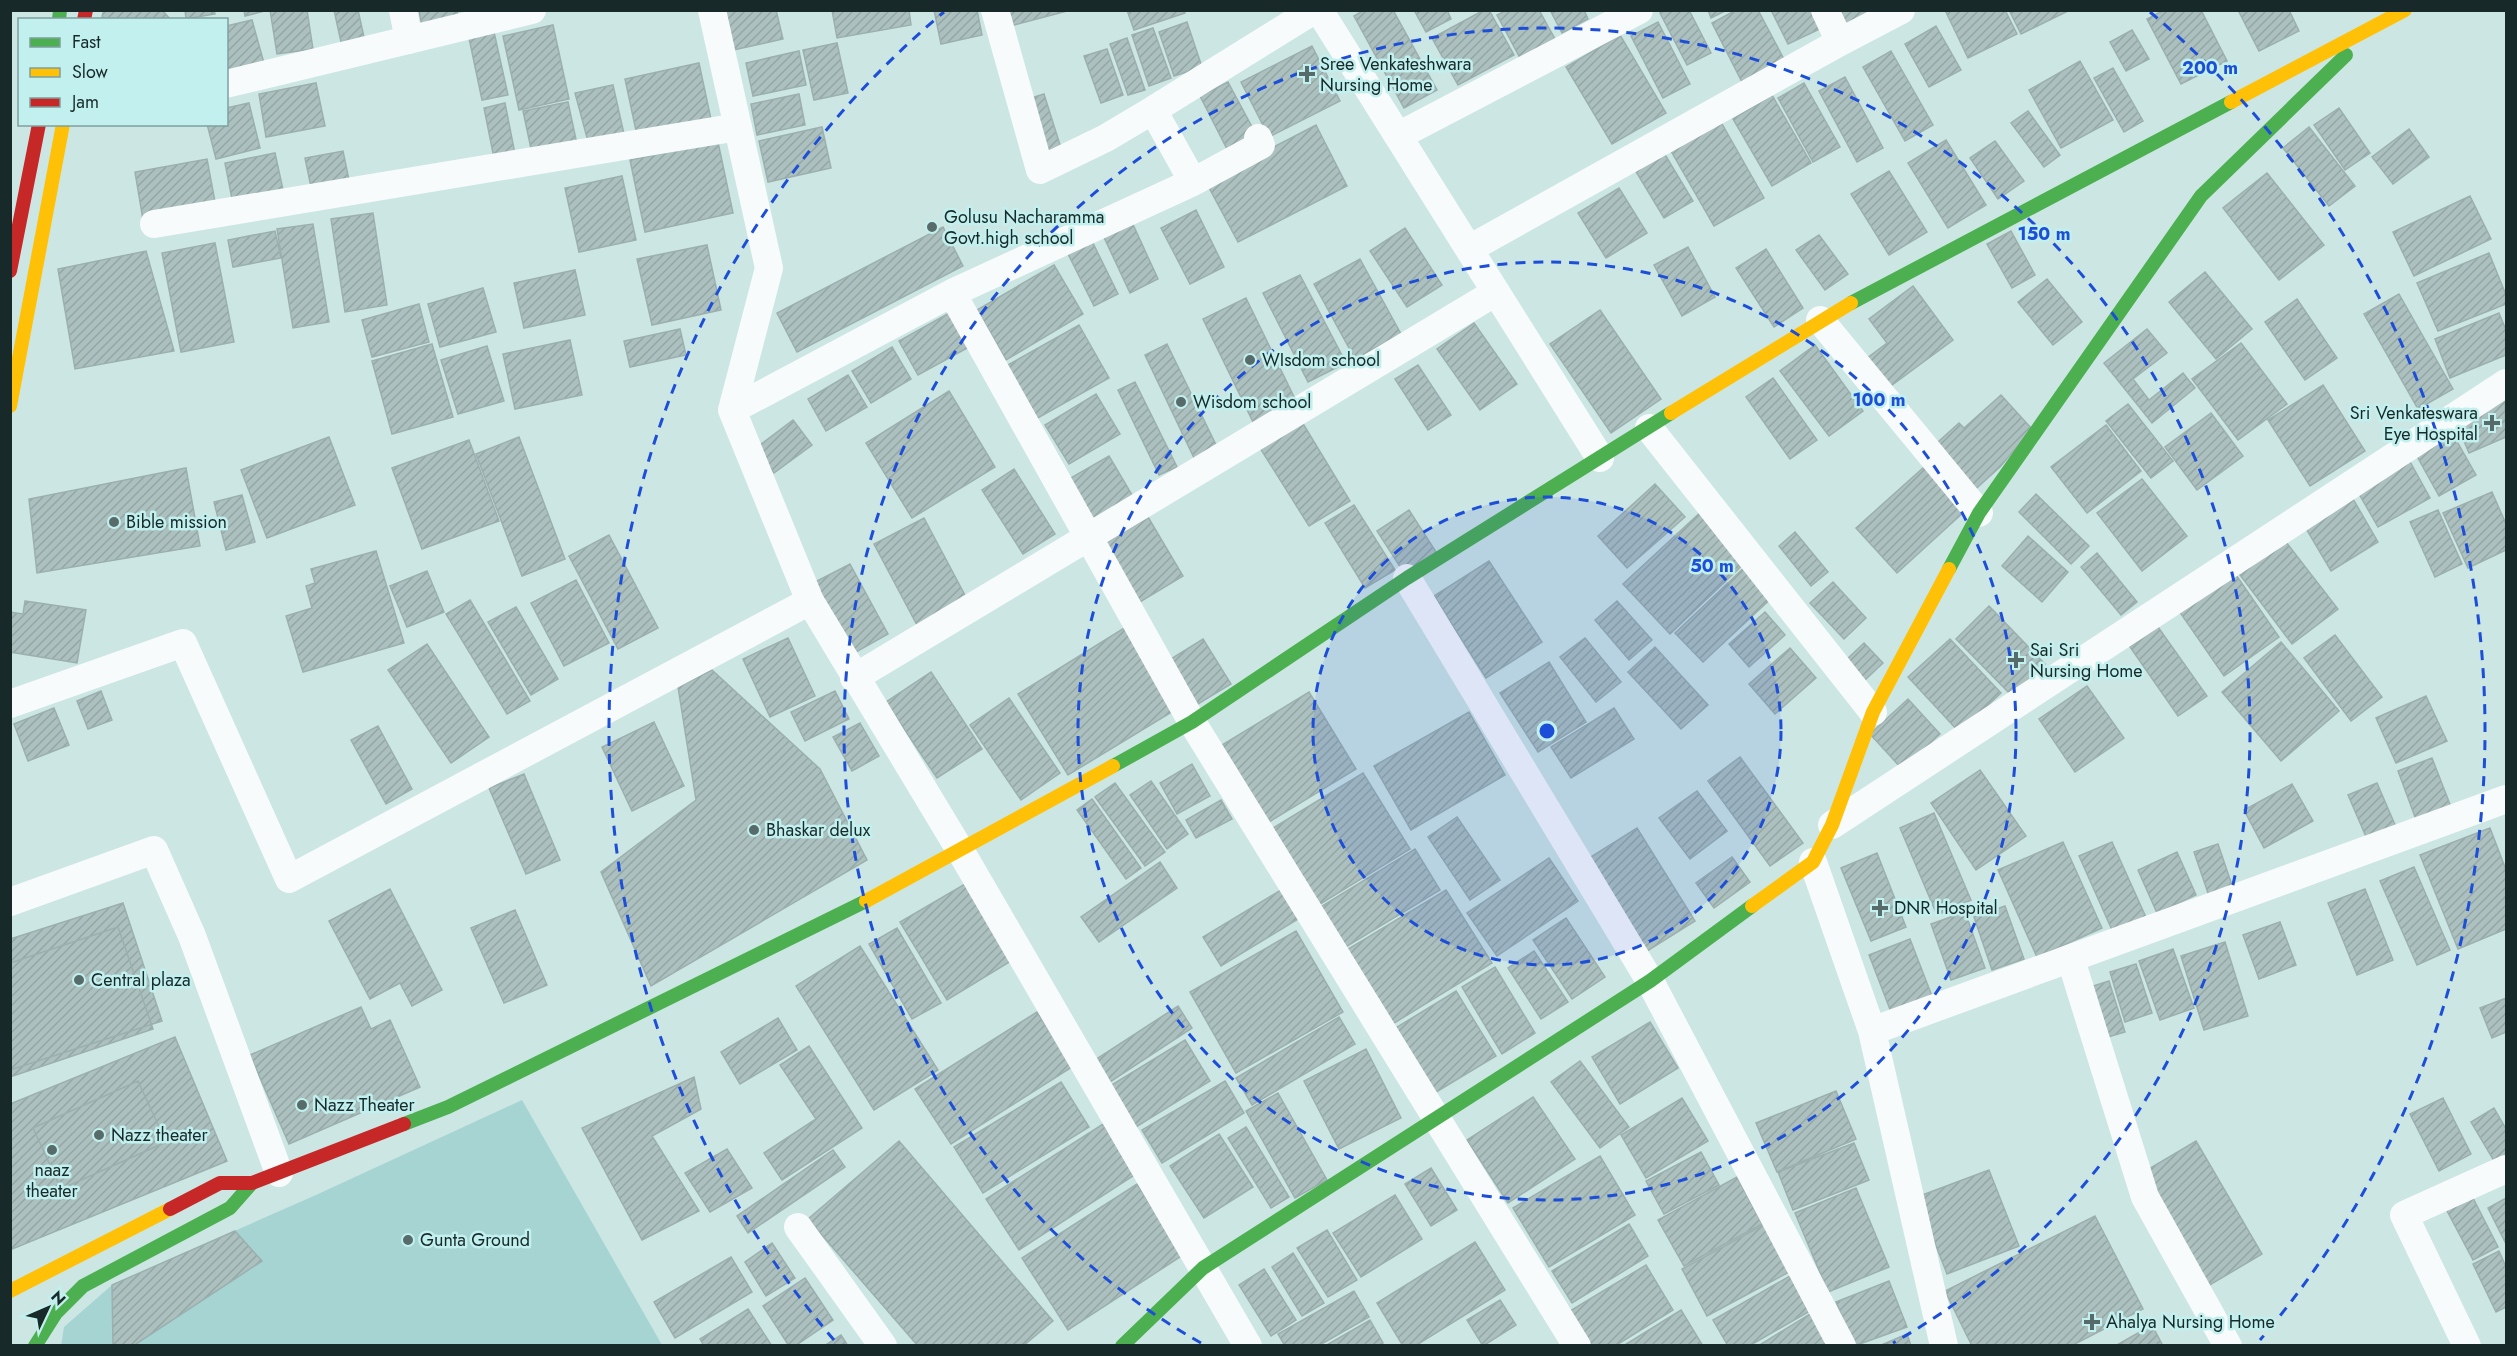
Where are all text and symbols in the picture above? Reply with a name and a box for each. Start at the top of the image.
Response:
legend [18,18,228,126]
text: Fast [72,29,101,55]
place label: Sree Venkateshwara Nursing Home [1320,51,1471,98]
text: 200 m [2182,55,2238,81]
text: Slow [72,59,109,85]
marker: Sree Venkateshwara Nursing Home [1298,65,1316,83]
text: Jam [70,89,99,115]
place label: Golusu Nacharamma Govt.high school [944,204,1104,251]
marker: Golusu Nacharamma Govt.high school [925,220,939,234]
text: 150 m [2018,221,2070,247]
place label: WIsdom school [1262,347,1380,373]
marker: WIsdom school [1243,353,1257,367]
text: 100 m [1852,387,1906,413]
place label: Wisdom school [1193,389,1311,415]
marker: Wisdom school [1174,395,1188,409]
place label: Sri Venkateswara Eye Hospital [2350,400,2478,447]
marker: Sri Venkateswara Eye Hospital [2483,414,2501,432]
place label: Bible mission [126,509,227,535]
marker: Bible mission [107,515,121,529]
text: 50 m [1690,553,1734,579]
place label: Sai Sri Nursing Home [2030,637,2143,684]
marker: Sai Sri Nursing Home [2007,651,2025,669]
centre of rings [1537,721,1557,741]
place label: Bhaskar delux [766,817,871,843]
marker: Bhaskar delux [747,823,761,837]
place label: DNR Hospital [1894,895,1998,921]
marker: DNR Hospital [1871,899,1889,917]
place label: Central plaza [91,967,191,993]
marker: Central plaza [72,973,86,987]
place label: Nazz Theater [314,1092,415,1118]
marker: Nazz Theater [295,1098,309,1112]
place label: Nazz theater [111,1122,208,1148]
marker: Nazz theater [92,1128,106,1142]
marker: naaz theater [45,1143,59,1157]
place label: naaz theater [26,1157,79,1204]
place label: Gunta Ground [420,1227,530,1253]
marker: Gunta Ground [401,1233,415,1247]
north arrow [18,1278,78,1338]
text: N [46,1285,71,1310]
place label: Ahalya Nursing Home [2106,1309,2275,1335]
marker: Ahalya Nursing Home [2083,1313,2101,1331]

